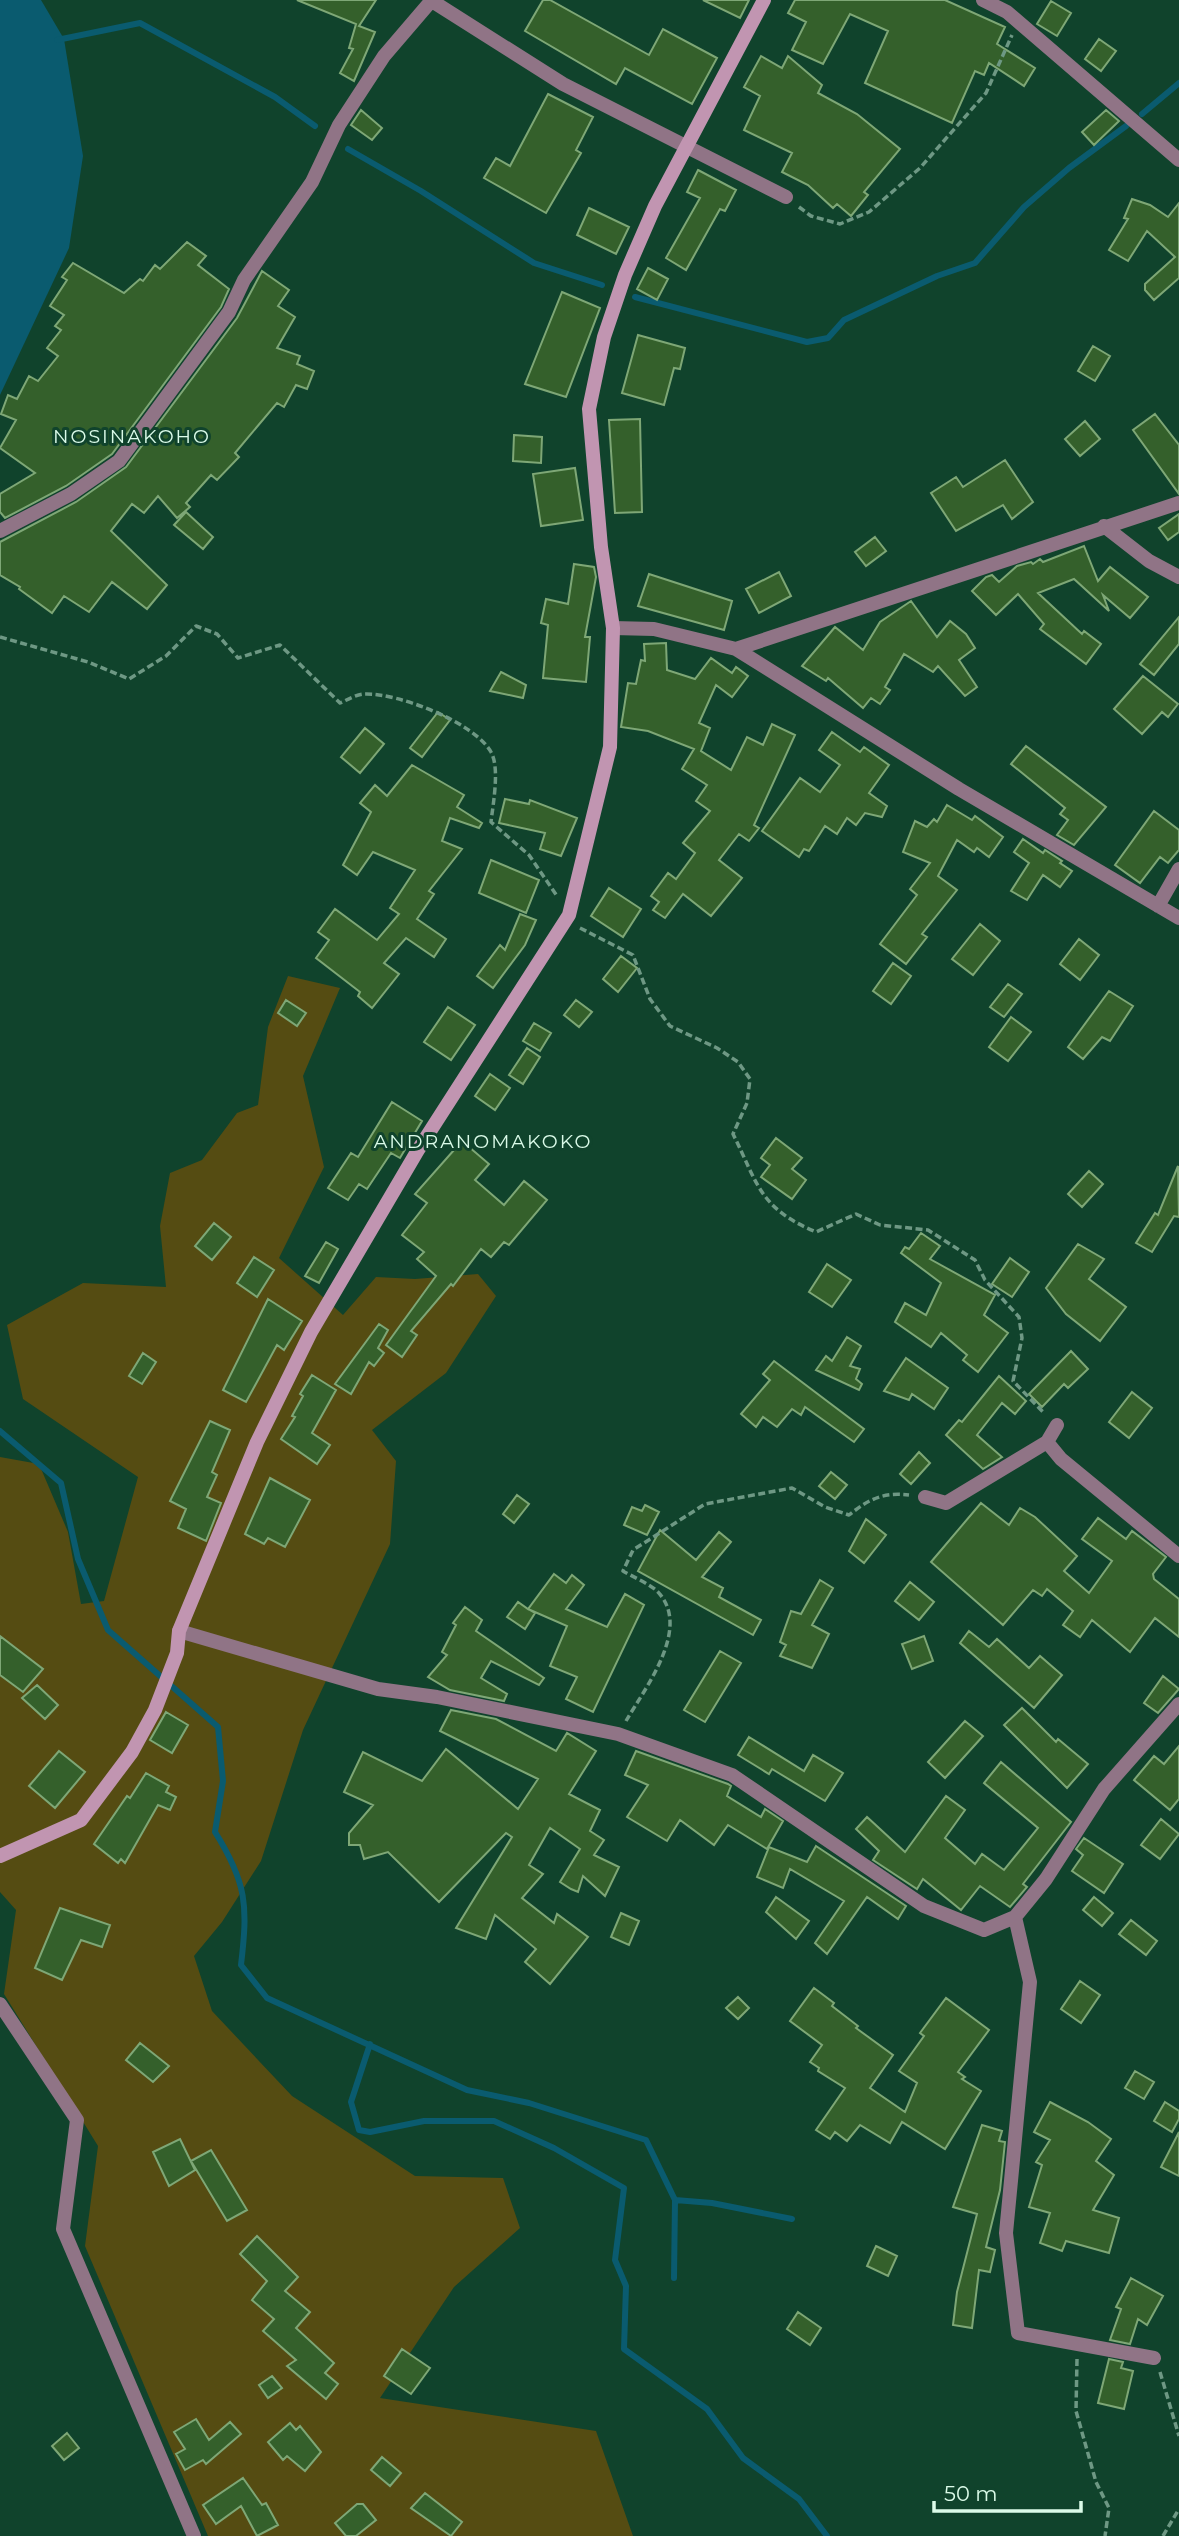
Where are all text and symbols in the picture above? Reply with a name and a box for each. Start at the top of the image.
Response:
district label: NOSINAKOHO [53,425,211,448]
district label: ANDRANOMAKOKO [374,1130,592,1153]
scale bar [934,2470,1081,2514]
text: 50 m [944,2481,998,2506]

